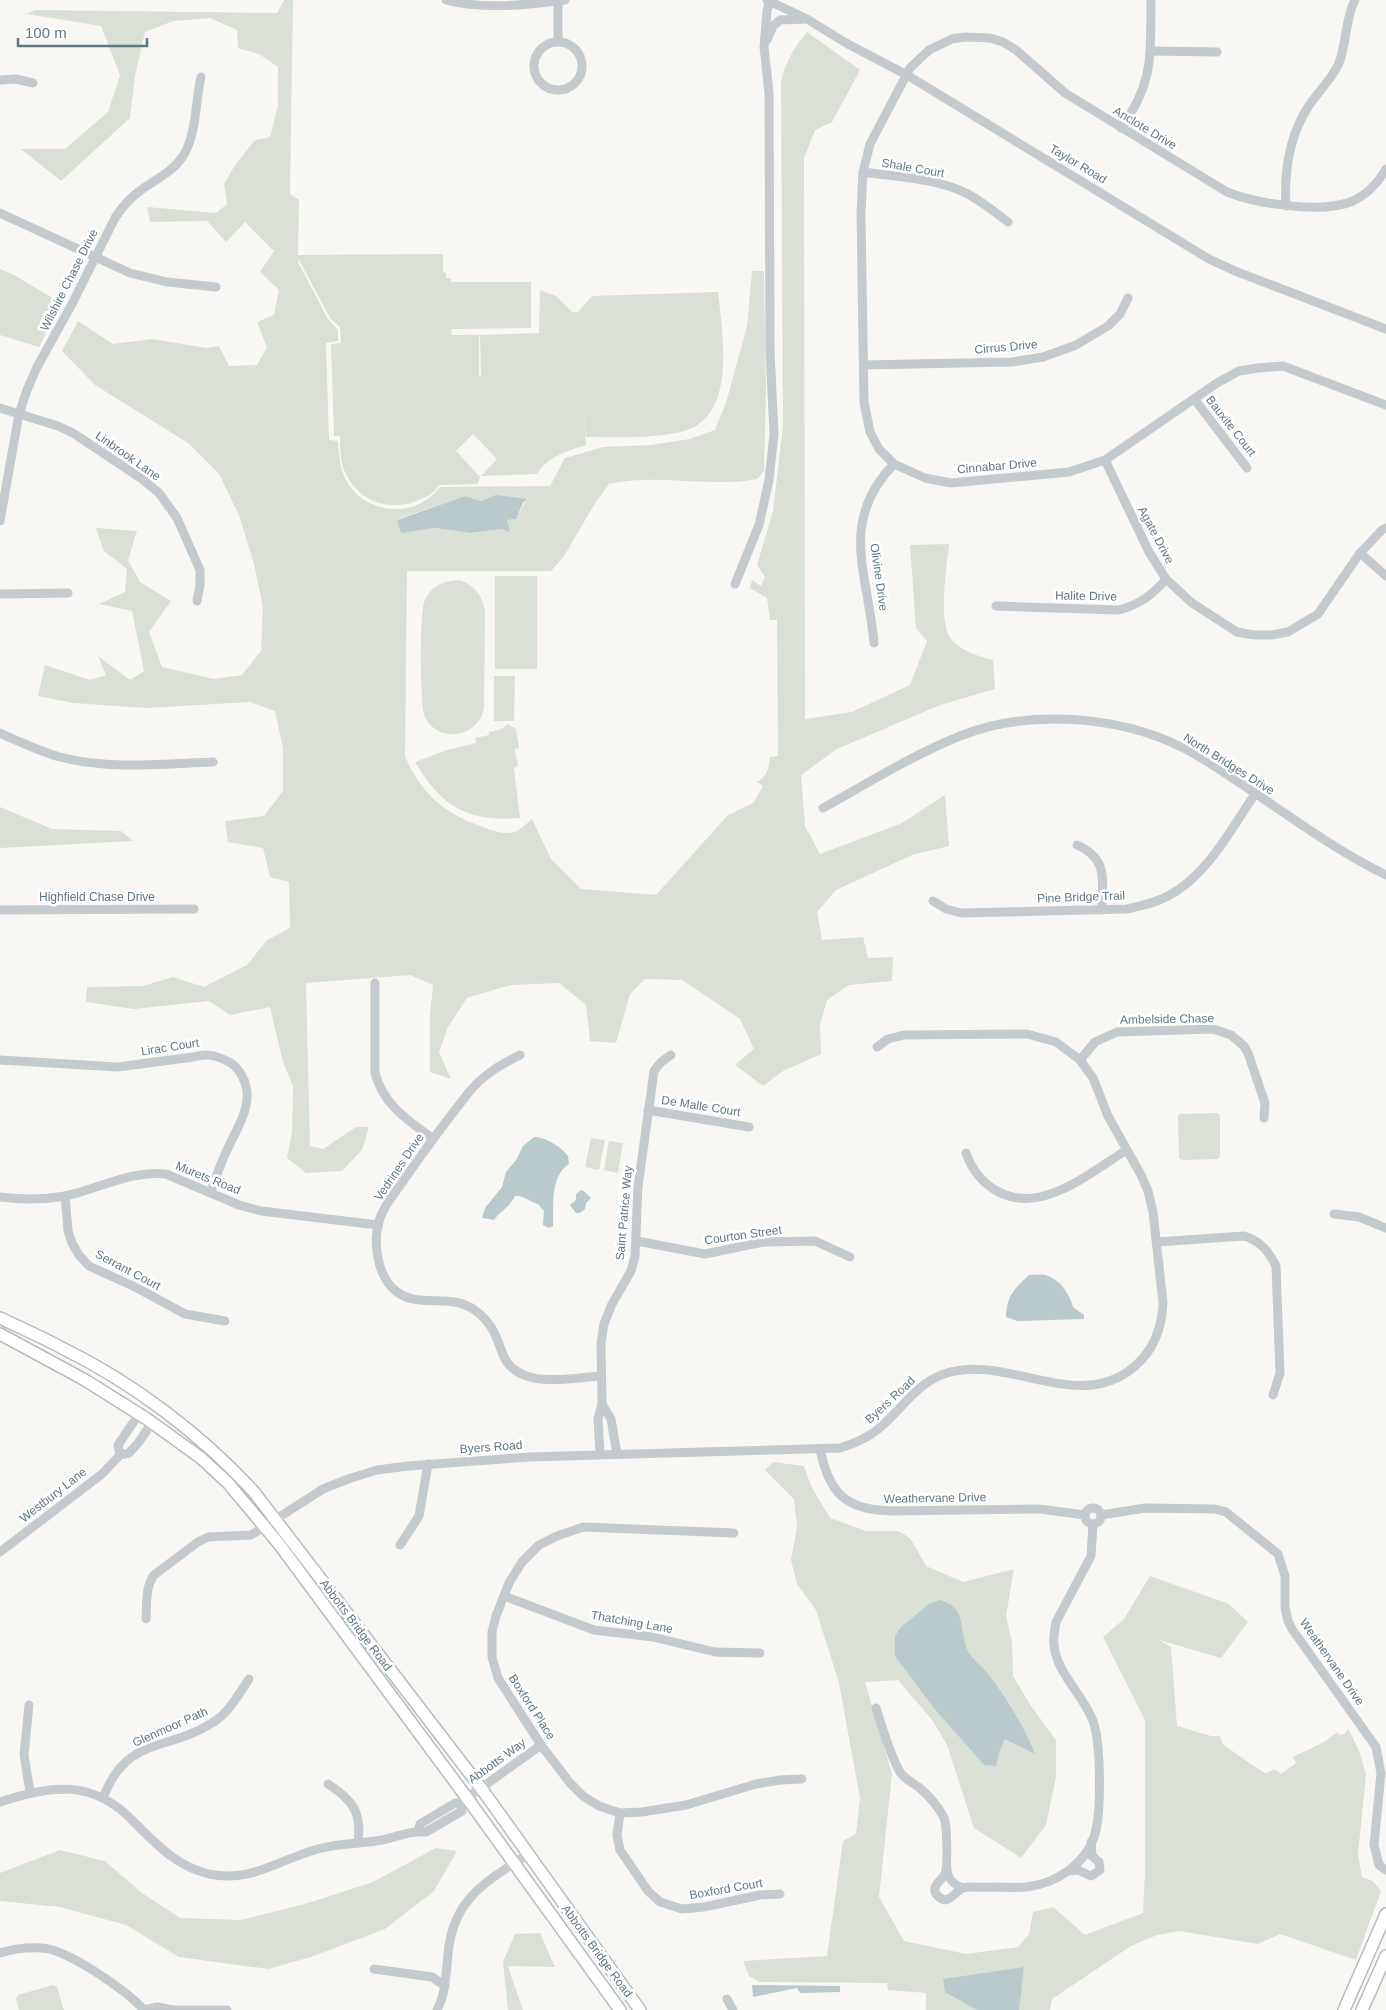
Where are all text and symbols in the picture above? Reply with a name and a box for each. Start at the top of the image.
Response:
scale bar [18,15,146,47]
text: 100 m [25,24,67,41]
street label: Anclote Drive [1111,104,1179,153]
street label: Taylor Road [1047,142,1109,186]
street label: Shale Court [881,156,946,181]
street label: Wilshire Chase Drive [37,227,101,333]
street label: Cirrus Drive [974,337,1038,357]
street label: Bauxite Court [1203,393,1259,459]
street label: Linbrook Lane [93,428,163,484]
street label: Cinnabar Drive [957,456,1038,476]
street label: Agate Drive [1135,504,1177,566]
street label: Olivine Drive [867,542,891,612]
street label: Halite Drive [1055,588,1117,604]
street label: North Bridges Drive [1181,730,1277,798]
street label: Pine Bridge Trail [1037,888,1125,906]
street label: Highfield Chase Drive [39,890,155,904]
street label: Ambelside Chase [1120,1011,1214,1027]
street label: Lirac Court [140,1035,201,1059]
street label: De Malle Court [660,1093,742,1119]
street label: Vedrines Drive [371,1130,427,1203]
street label: Murets Road [174,1159,242,1197]
street label: Saint Patrice Way [613,1165,635,1261]
street label: Courton Street [703,1223,783,1247]
street label: Serrant Court [93,1247,164,1293]
street label: Byers Road [862,1373,918,1427]
street label: Byers Road [459,1438,523,1456]
street label: Westbury Lane [17,1465,89,1525]
street label: Weathervane Drive [884,1490,987,1506]
street label: Abbotts Bridge Road [317,1577,395,1673]
street label: Thatching Lane [590,1608,674,1636]
street label: Weathervane Drive [1297,1616,1367,1708]
street label: Boxford Place [506,1672,558,1742]
street label: Glenmoor Path [130,1704,210,1750]
street label: Abbotts Way [466,1735,528,1787]
street label: Boxford Court [688,1876,764,1902]
street label: Abbotts Bridge Road [559,1902,635,2000]

